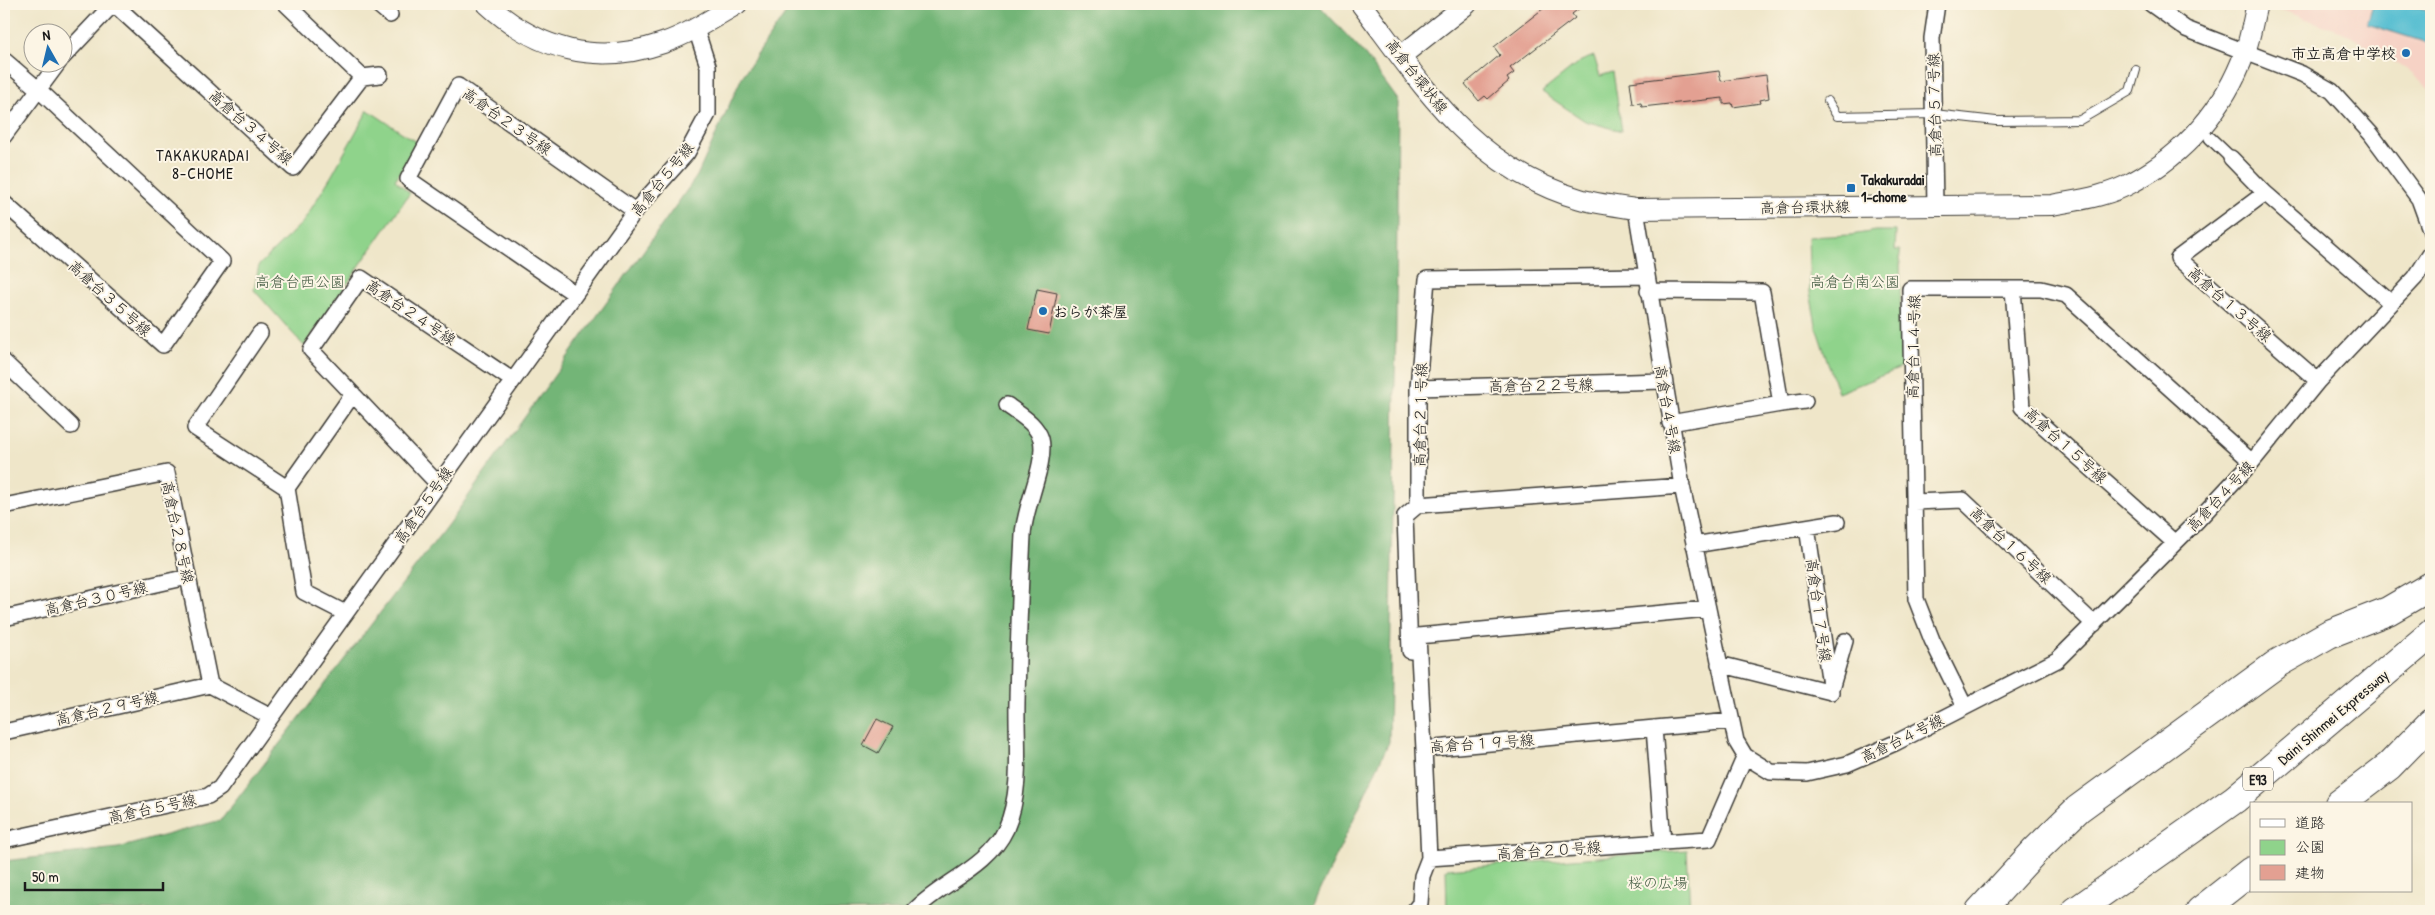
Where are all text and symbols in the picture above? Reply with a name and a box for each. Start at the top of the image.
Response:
north arrow [22,22,72,72]
text: N [41,25,52,45]
street label: 高倉台環状線 [1381,34,1453,118]
place label: 市立高倉中学校 [2291,43,2396,64]
marker: 市立高倉中学校 [2400,47,2412,59]
street label: 高倉台５７号線 [1923,52,1945,158]
street label: 高倉台２３号線 [458,82,556,160]
street label: 高倉台３４号線 [204,85,298,169]
street label: 高倉台５号線 [626,137,698,221]
district label: TAKAKURADAI 8-CHOME [156,144,250,184]
place label: Takakuradai 1-chome [1860,169,1925,207]
marker: Takakuradai 1-chome [1845,182,1857,194]
street label: 高倉台環状線 [1760,196,1850,218]
street label: 高倉台３５号線 [64,255,156,341]
street label: 高倉台１３号線 [2183,262,2277,346]
park label: 高倉台西公園 [255,271,345,292]
park label: 高倉台南公園 [1810,271,1900,292]
street label: 高倉台２４号線 [362,274,460,350]
street label: 高倉台１４号線 [1902,294,1924,400]
place label: おらが茶屋 [1053,301,1128,322]
marker: おらが茶屋 [1037,305,1049,317]
street label: 高倉台２１号線 [1409,362,1431,468]
street label: 高倉台４号線 [1650,363,1686,455]
street label: 高倉台２２号線 [1488,374,1594,396]
street label: 高倉台１５号線 [2020,402,2112,488]
street label: 高倉台４号線 [2182,456,2258,536]
street label: 高倉台５号線 [389,462,457,548]
street label: 高倉台２８号線 [157,478,199,586]
street label: 高倉台１６号線 [1965,502,2057,588]
street label: 高倉台１７号線 [1801,557,1837,663]
street label: 高倉台３０号線 [42,576,150,620]
street label: Daini Shinmei Expressway [2273,664,2393,770]
street label: 高倉台２９号線 [53,686,161,730]
street label: 高倉台４号線 [1857,709,1947,767]
street label: 高倉台１９号線 [1429,729,1535,757]
road number: E93 [2243,768,2273,791]
street label: 高倉台５号線 [106,788,198,828]
legend [2250,802,2412,892]
text: 道路 [2295,812,2325,833]
street label: 高倉台２０号線 [1496,836,1602,864]
text: 公園 [2295,836,2325,857]
scale bar [25,860,162,892]
text: 建物 [2295,862,2325,883]
text: 50 m [32,866,59,887]
park label: 桜の広場 [1628,872,1688,893]

